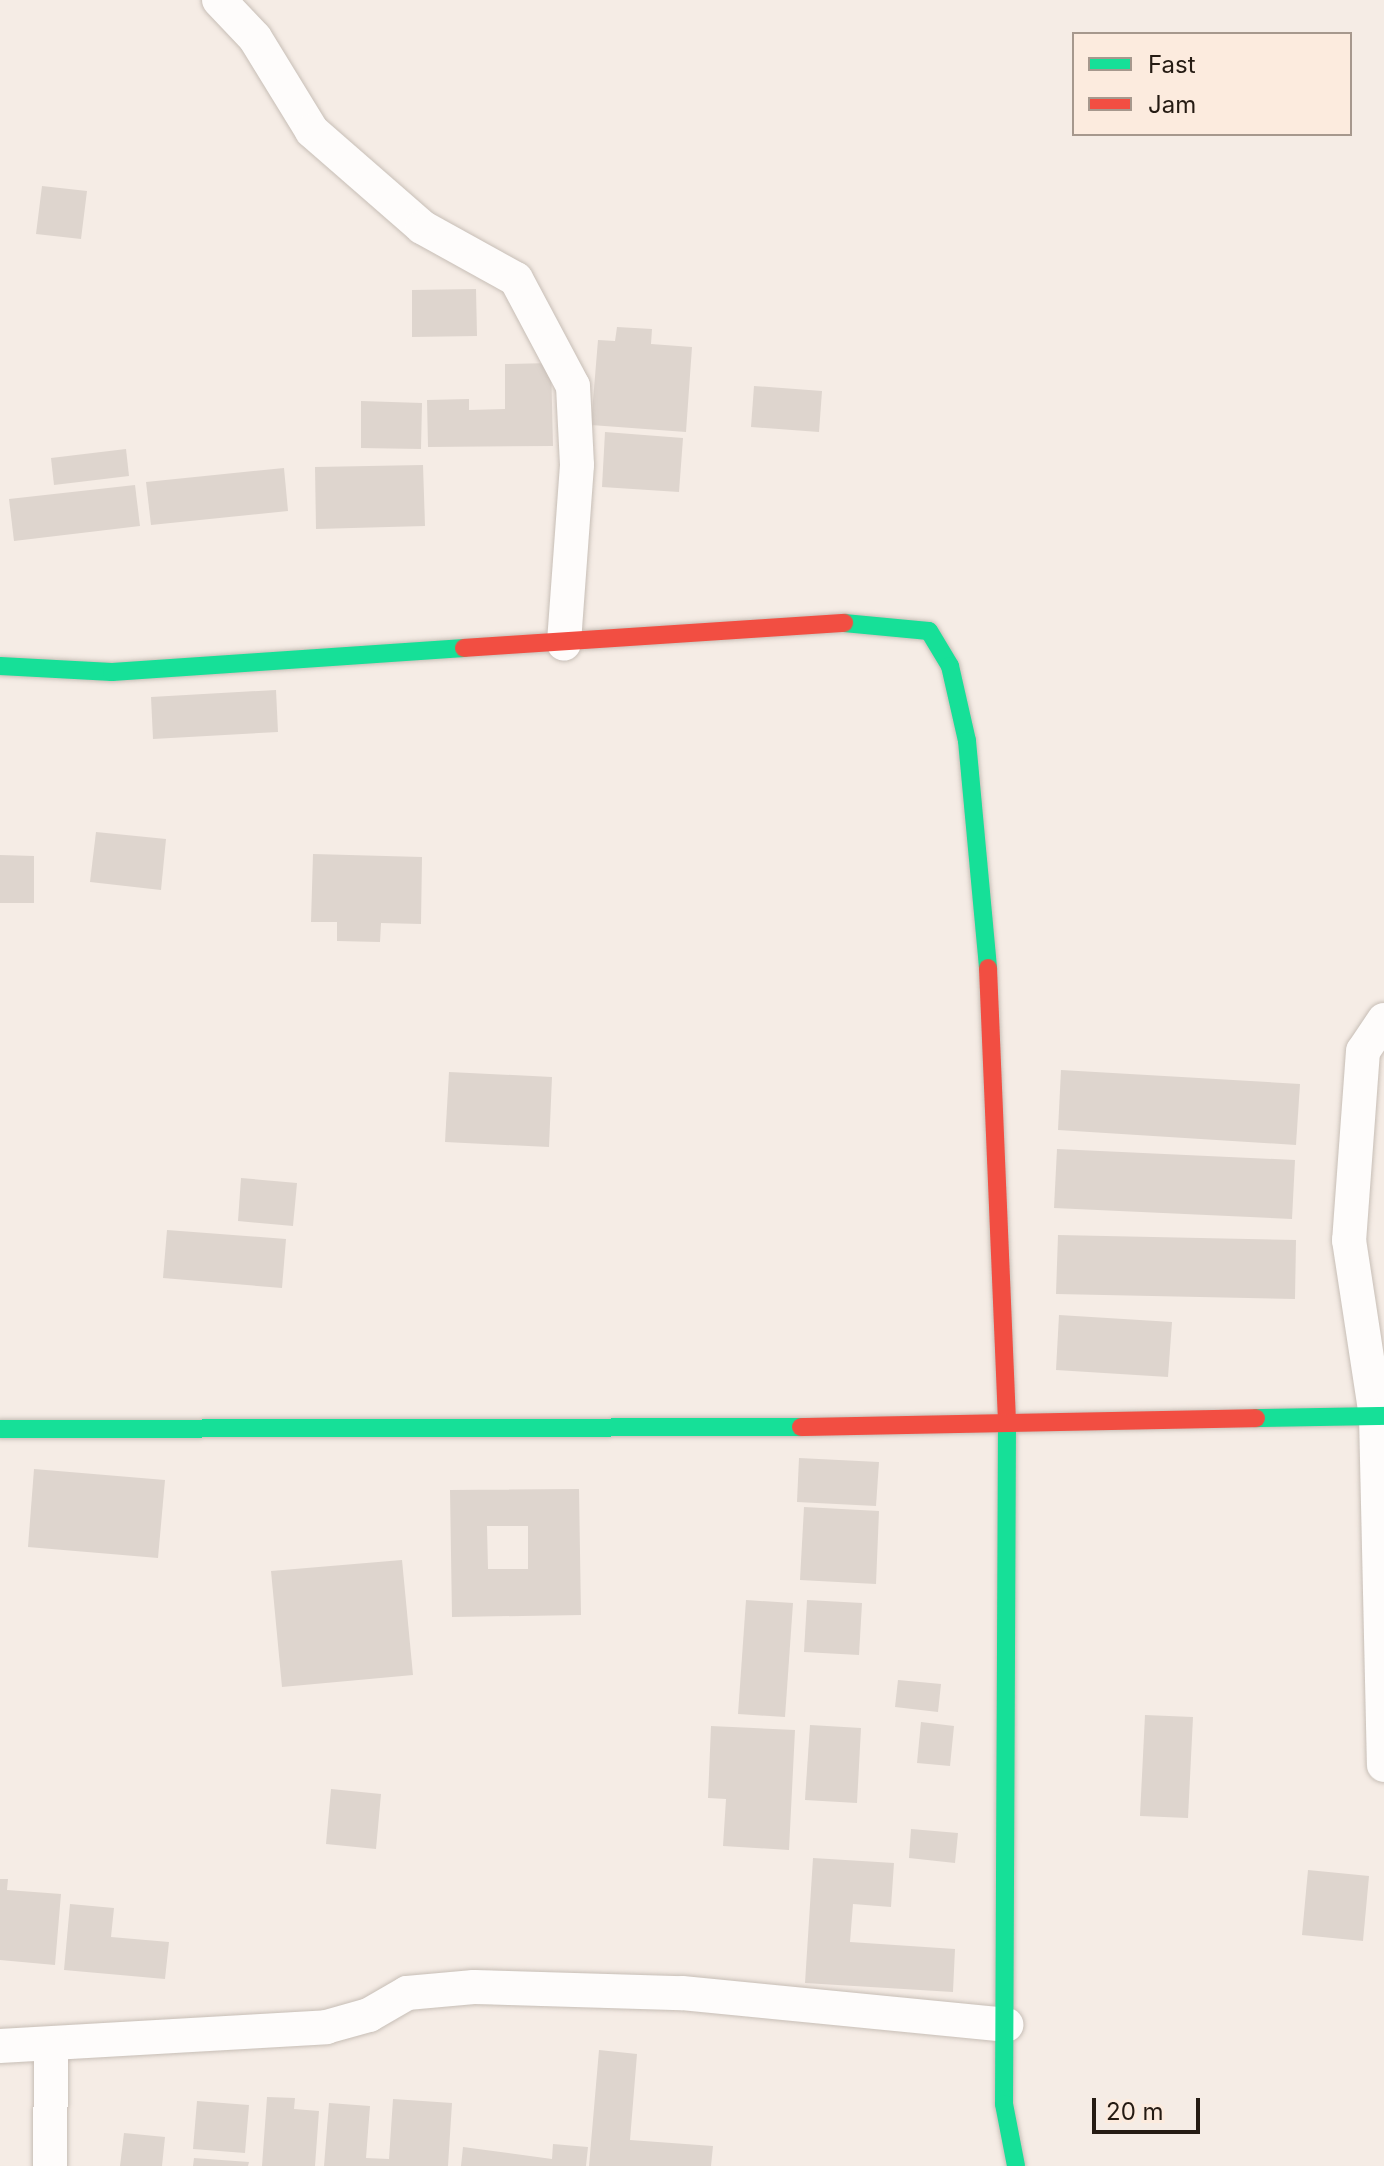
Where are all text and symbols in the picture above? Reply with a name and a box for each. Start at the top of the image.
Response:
legend [1072,32,1352,136]
text: Fast [1148,50,1196,79]
text: Jam [1148,90,1196,119]
scale bar [1096,2082,1204,2132]
text: 20 m [1106,2097,1164,2126]

